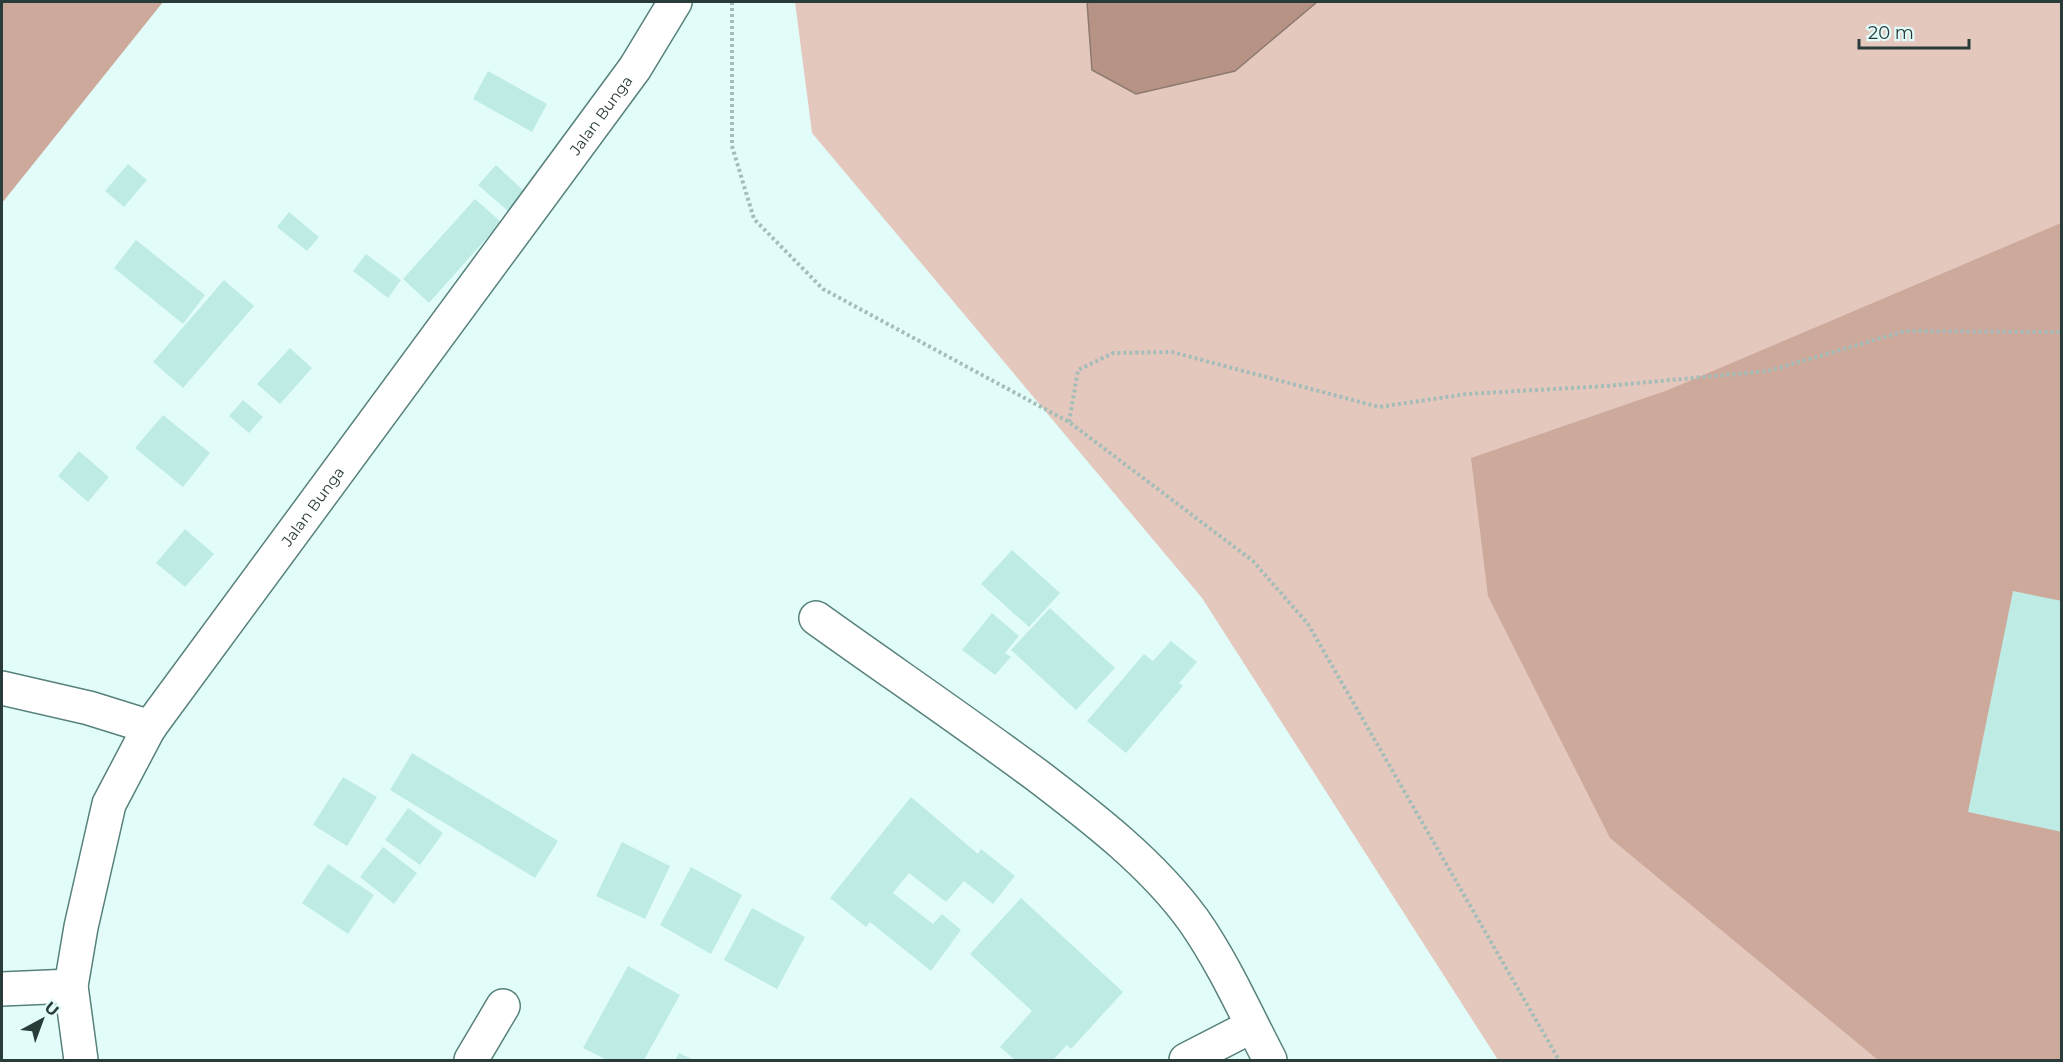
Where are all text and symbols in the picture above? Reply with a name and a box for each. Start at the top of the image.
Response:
scale bar [1859,12,1968,50]
text: 20 m [1868,22,1914,44]
street label: Jalan Bunga [564,71,636,159]
street label: Jalan Bunga [276,463,348,550]
north arrow [12,990,72,1050]
text: U [41,998,63,1020]

